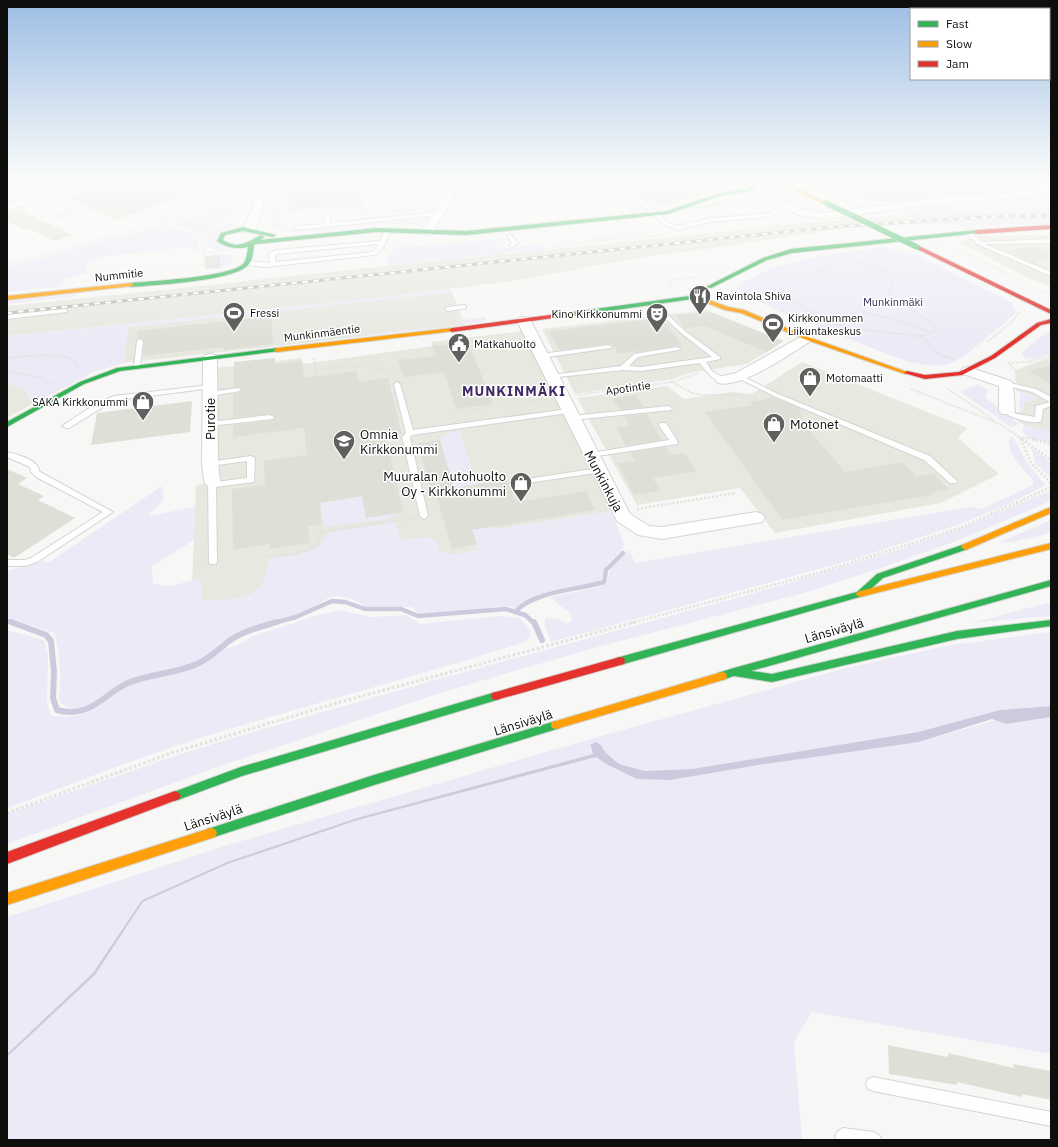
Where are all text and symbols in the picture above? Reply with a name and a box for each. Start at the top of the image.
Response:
legend [910,8,1050,80]
text: Fast [946,16,969,31]
text: Slow [946,36,972,51]
text: Jam [946,56,969,71]
street label: Nummitie [94,265,144,285]
restaurant icon: Ravintola Shiva [687,283,713,316]
place label: Ravintola Shiva [716,289,791,303]
park label: Munkinmäki [863,295,923,309]
sports icon: Fressi [221,300,247,333]
theatre icon: Kino Kirkkonummi [644,301,670,334]
place label: Fressi [250,306,279,320]
place label: Kino Kirkkonummi [551,307,642,321]
sports icon: Kirkkonummen Liikuntakeskus [760,311,786,344]
place label: Kirkkonummen Liikuntakeskus [788,311,863,338]
street label: Munkinmäentie [283,321,361,345]
public building icon: Matkahuolto [446,331,472,364]
place label: Matkahuolto [474,337,536,351]
shop icon: Motomaatti [797,365,823,398]
place label: Motomaatti [826,371,883,385]
street label: Apotintie [605,378,651,398]
district label: MUNKINMÄKI [462,382,566,400]
shop icon: SAKA Kirkkonummi [130,389,156,422]
place label: SAKA Kirkkonummi [32,395,128,409]
street label: Purotie [202,398,219,440]
shop icon: Motonet [761,411,787,444]
place label: Motonet [790,416,839,433]
place label: Omnia Kirkkonummi [360,426,438,458]
school or university icon: Omnia Kirkkonummi [331,428,357,461]
street label: Munkinkuja [580,448,627,515]
place label: Muuralan Autohuolto Oy - Kirkkonummi [383,468,506,500]
shop icon: Muuralan Autohuolto Oy - Kirkkonummi [508,470,534,503]
street label: Länsiväylä [803,614,866,647]
street label: Länsiväylä [492,705,555,739]
street label: Länsiväylä [182,800,245,835]

